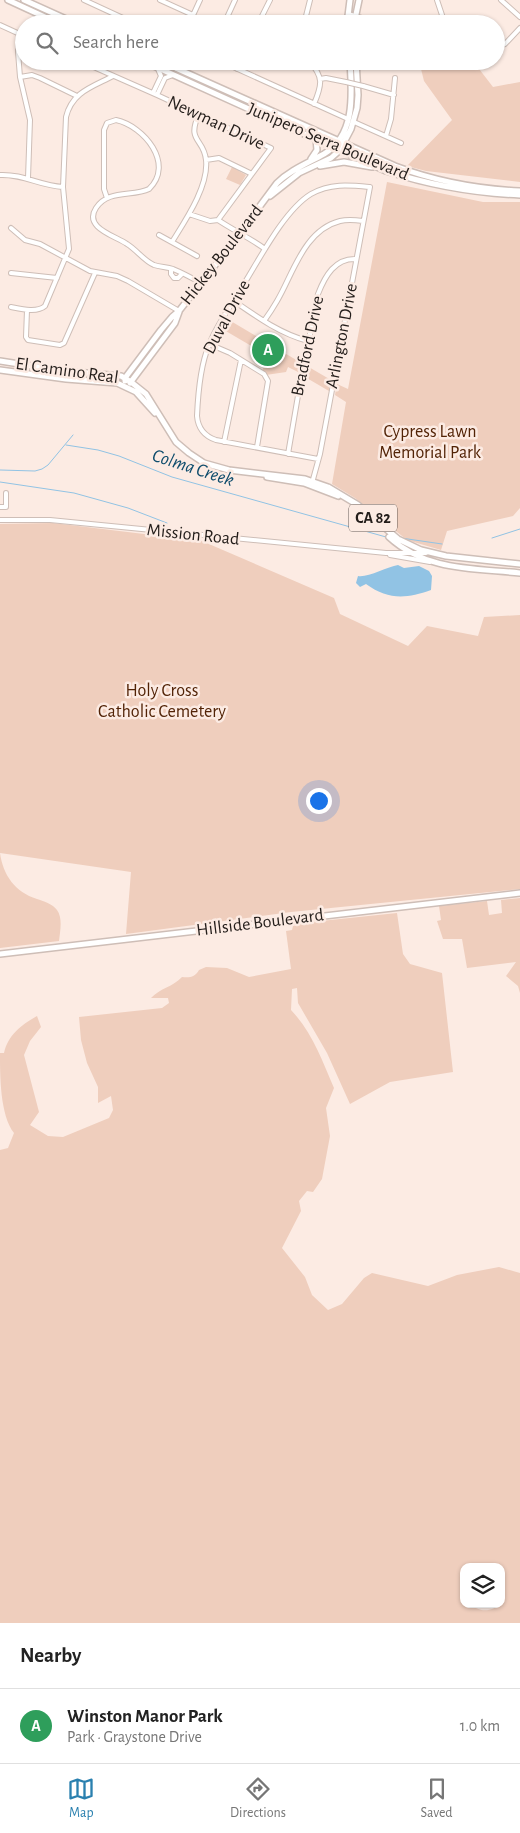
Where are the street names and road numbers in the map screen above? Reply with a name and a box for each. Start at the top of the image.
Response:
street label: Newman Drive [165,93,267,153]
street label: Junipero Serra Boulevard [245,100,411,184]
street label: Hickey Boulevard [178,202,266,308]
street label: Duval Drive [200,277,254,357]
street label: Arlington Drive [323,282,361,390]
street label: Bradford Drive [289,294,327,398]
street label: El Camino Real [14,355,120,387]
road number: CA 82 [349,504,397,532]
street label: Mission Road [146,521,240,549]
street label: Hillside Boulevard [195,906,325,940]

